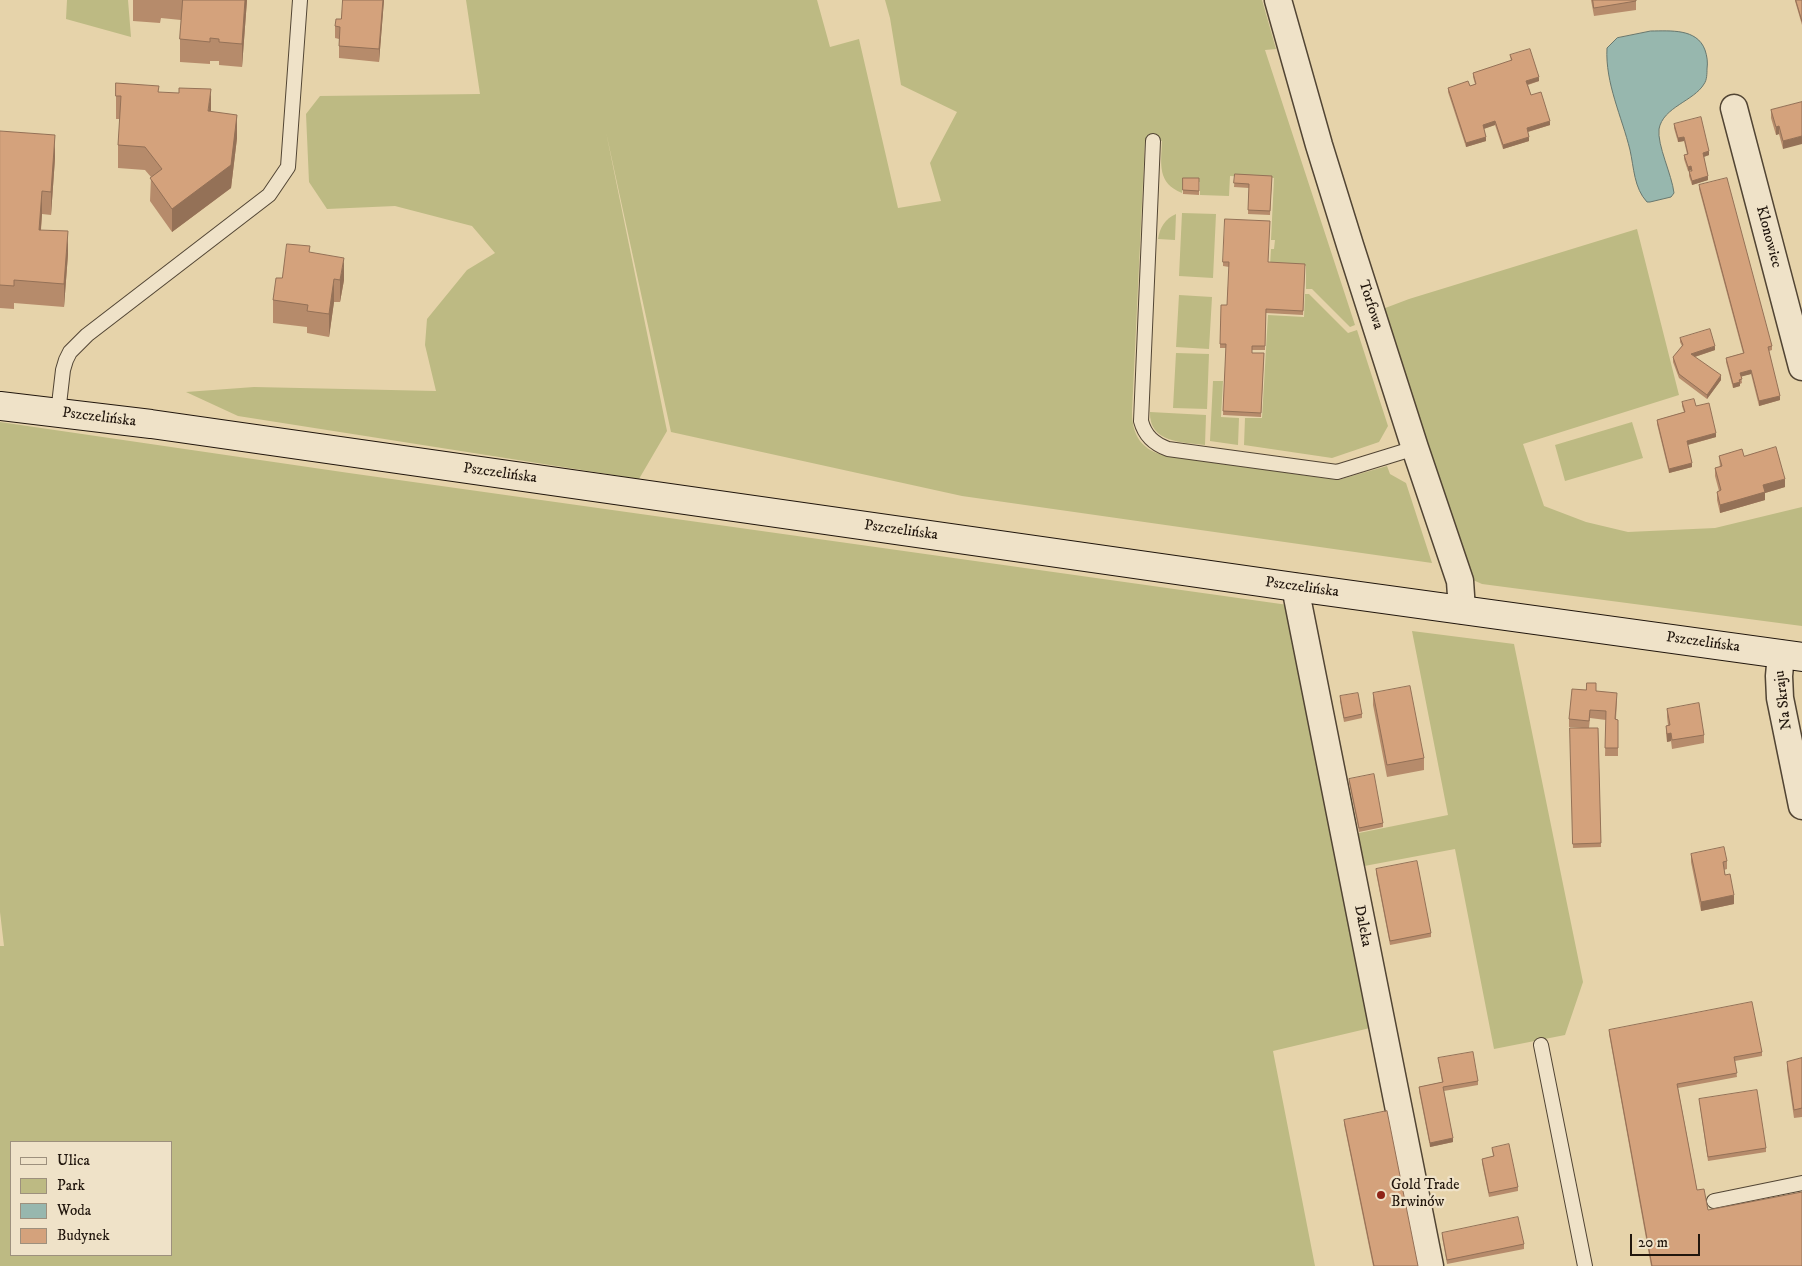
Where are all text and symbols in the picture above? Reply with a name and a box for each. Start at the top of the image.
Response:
street label: Klonowiec [1751,204,1785,270]
street label: Torfowa [1354,278,1386,332]
street label: Pszczelińska [61,405,137,431]
street label: Pszczelińska [462,460,538,488]
street label: Pszczelińska [863,517,939,545]
street label: Pszczelińska [1264,574,1340,602]
street label: Pszczelińska [1665,629,1741,657]
street label: Na Skraju [1771,669,1797,731]
street label: Daleka [1349,904,1375,948]
legend [10,1141,172,1256]
text: Ulica [57,1151,90,1170]
text: Park [57,1176,85,1195]
place label: Gold Trade Brwinów [1391,1177,1459,1212]
marker: Gold Trade Brwinów [1375,1189,1387,1201]
text: Woda [57,1201,91,1220]
scale bar [1632,1224,1702,1256]
text: Budynek [57,1226,110,1245]
text: 20 m [1638,1233,1668,1252]

